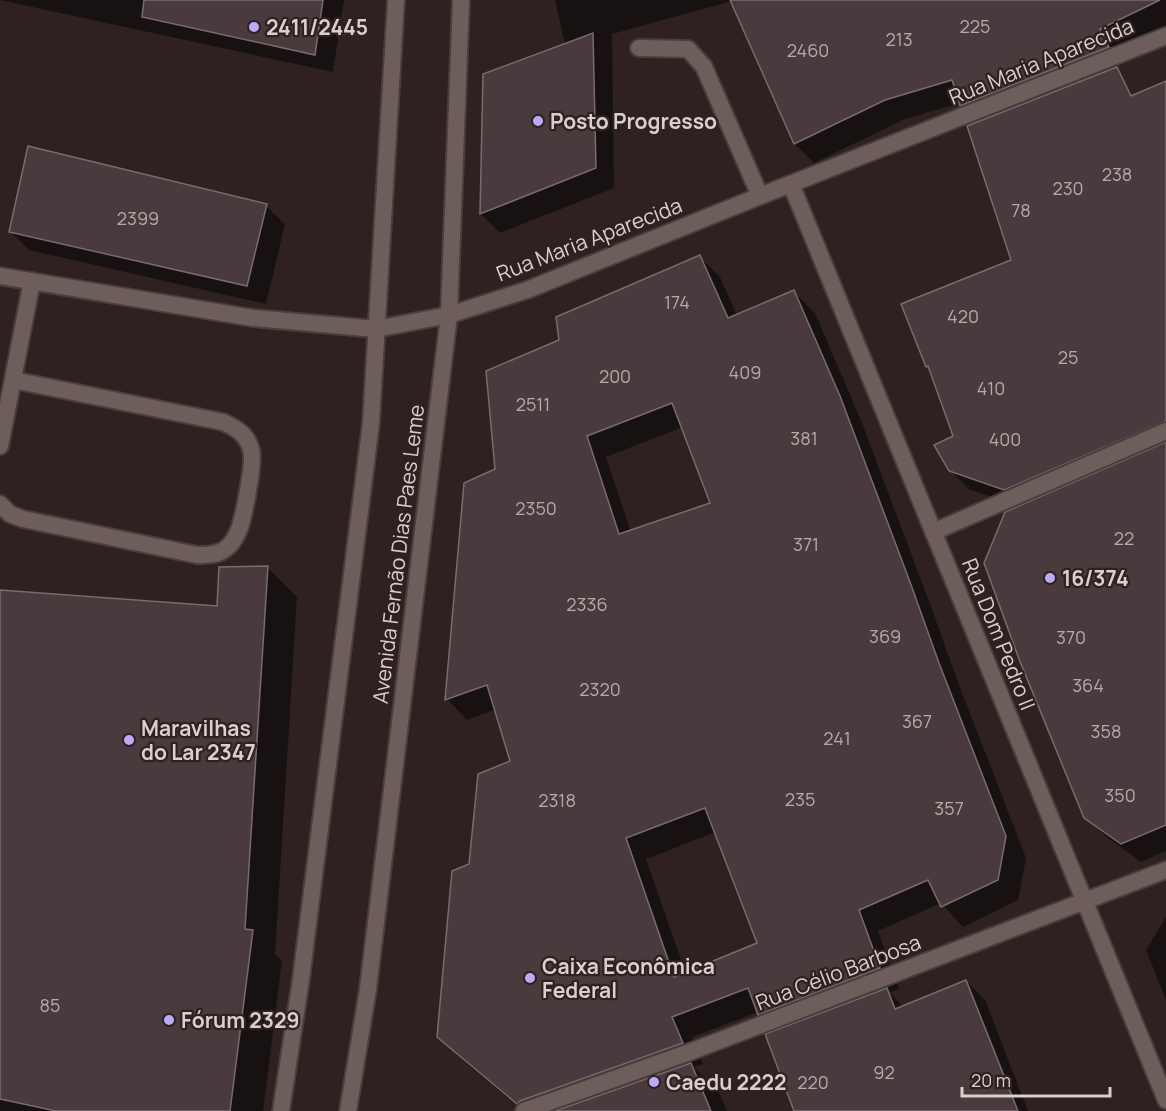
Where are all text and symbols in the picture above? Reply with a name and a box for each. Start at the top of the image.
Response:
street label: Rua Maria Aparecida [945,11,1137,111]
place label: 2411/2445 [266,13,368,41]
house number: 225 [960,14,990,38]
marker: 2411/2445 [247,20,261,34]
house number: 213 [885,27,913,51]
house number: 2460 [787,38,829,62]
place label: Posto Progresso [550,107,717,135]
marker: Posto Progresso [531,114,545,128]
house number: 238 [1102,162,1132,186]
house number: 230 [1052,176,1084,200]
street label: Rua Maria Aparecida [492,191,686,287]
house number: 78 [1011,198,1031,222]
house number: 2399 [117,206,159,230]
house number: 174 [664,290,690,314]
house number: 420 [947,304,979,328]
house number: 25 [1058,345,1078,369]
house number: 409 [729,360,761,384]
house number: 200 [599,364,631,388]
house number: 410 [977,376,1005,400]
house number: 2511 [516,392,550,416]
street label: Avenida Fernão Dias Paes Leme [366,403,430,705]
house number: 381 [790,426,818,450]
house number: 400 [989,427,1021,451]
house number: 2350 [515,496,557,520]
house number: 22 [1114,526,1134,550]
house number: 371 [793,532,819,556]
street label: Rua Dom Pedro II [956,554,1042,714]
place label: 16/374 [1062,564,1129,592]
marker: 16/374 [1043,571,1057,585]
house number: 2336 [566,592,608,616]
house number: 369 [869,624,901,648]
house number: 370 [1056,625,1086,649]
house number: 364 [1072,673,1104,697]
house number: 2320 [579,677,621,701]
house number: 367 [902,709,932,733]
place label: Maravilhas do Lar 2347 [141,714,256,766]
house number: 358 [1091,719,1121,743]
house number: 241 [823,726,851,750]
marker: Maravilhas do Lar 2347 [122,733,136,747]
house number: 350 [1104,783,1136,807]
house number: 235 [785,787,815,811]
house number: 2318 [538,788,576,812]
house number: 357 [934,796,964,820]
street label: Rua Célio Barbosa [751,928,925,1016]
place label: Caixa Econômica Federal [542,952,715,1004]
marker: Caixa Econômica Federal [523,971,537,985]
house number: 85 [40,993,60,1017]
place label: Fórum 2329 [181,1006,300,1034]
marker: Fórum 2329 [162,1013,176,1027]
house number: 92 [873,1060,895,1084]
scale bar [962,1060,1110,1098]
place label: Caedu 2222 [666,1068,787,1096]
text: 20 m [971,1068,1011,1092]
house number: 220 [797,1070,829,1094]
marker: Caedu 2222 [647,1075,661,1089]

